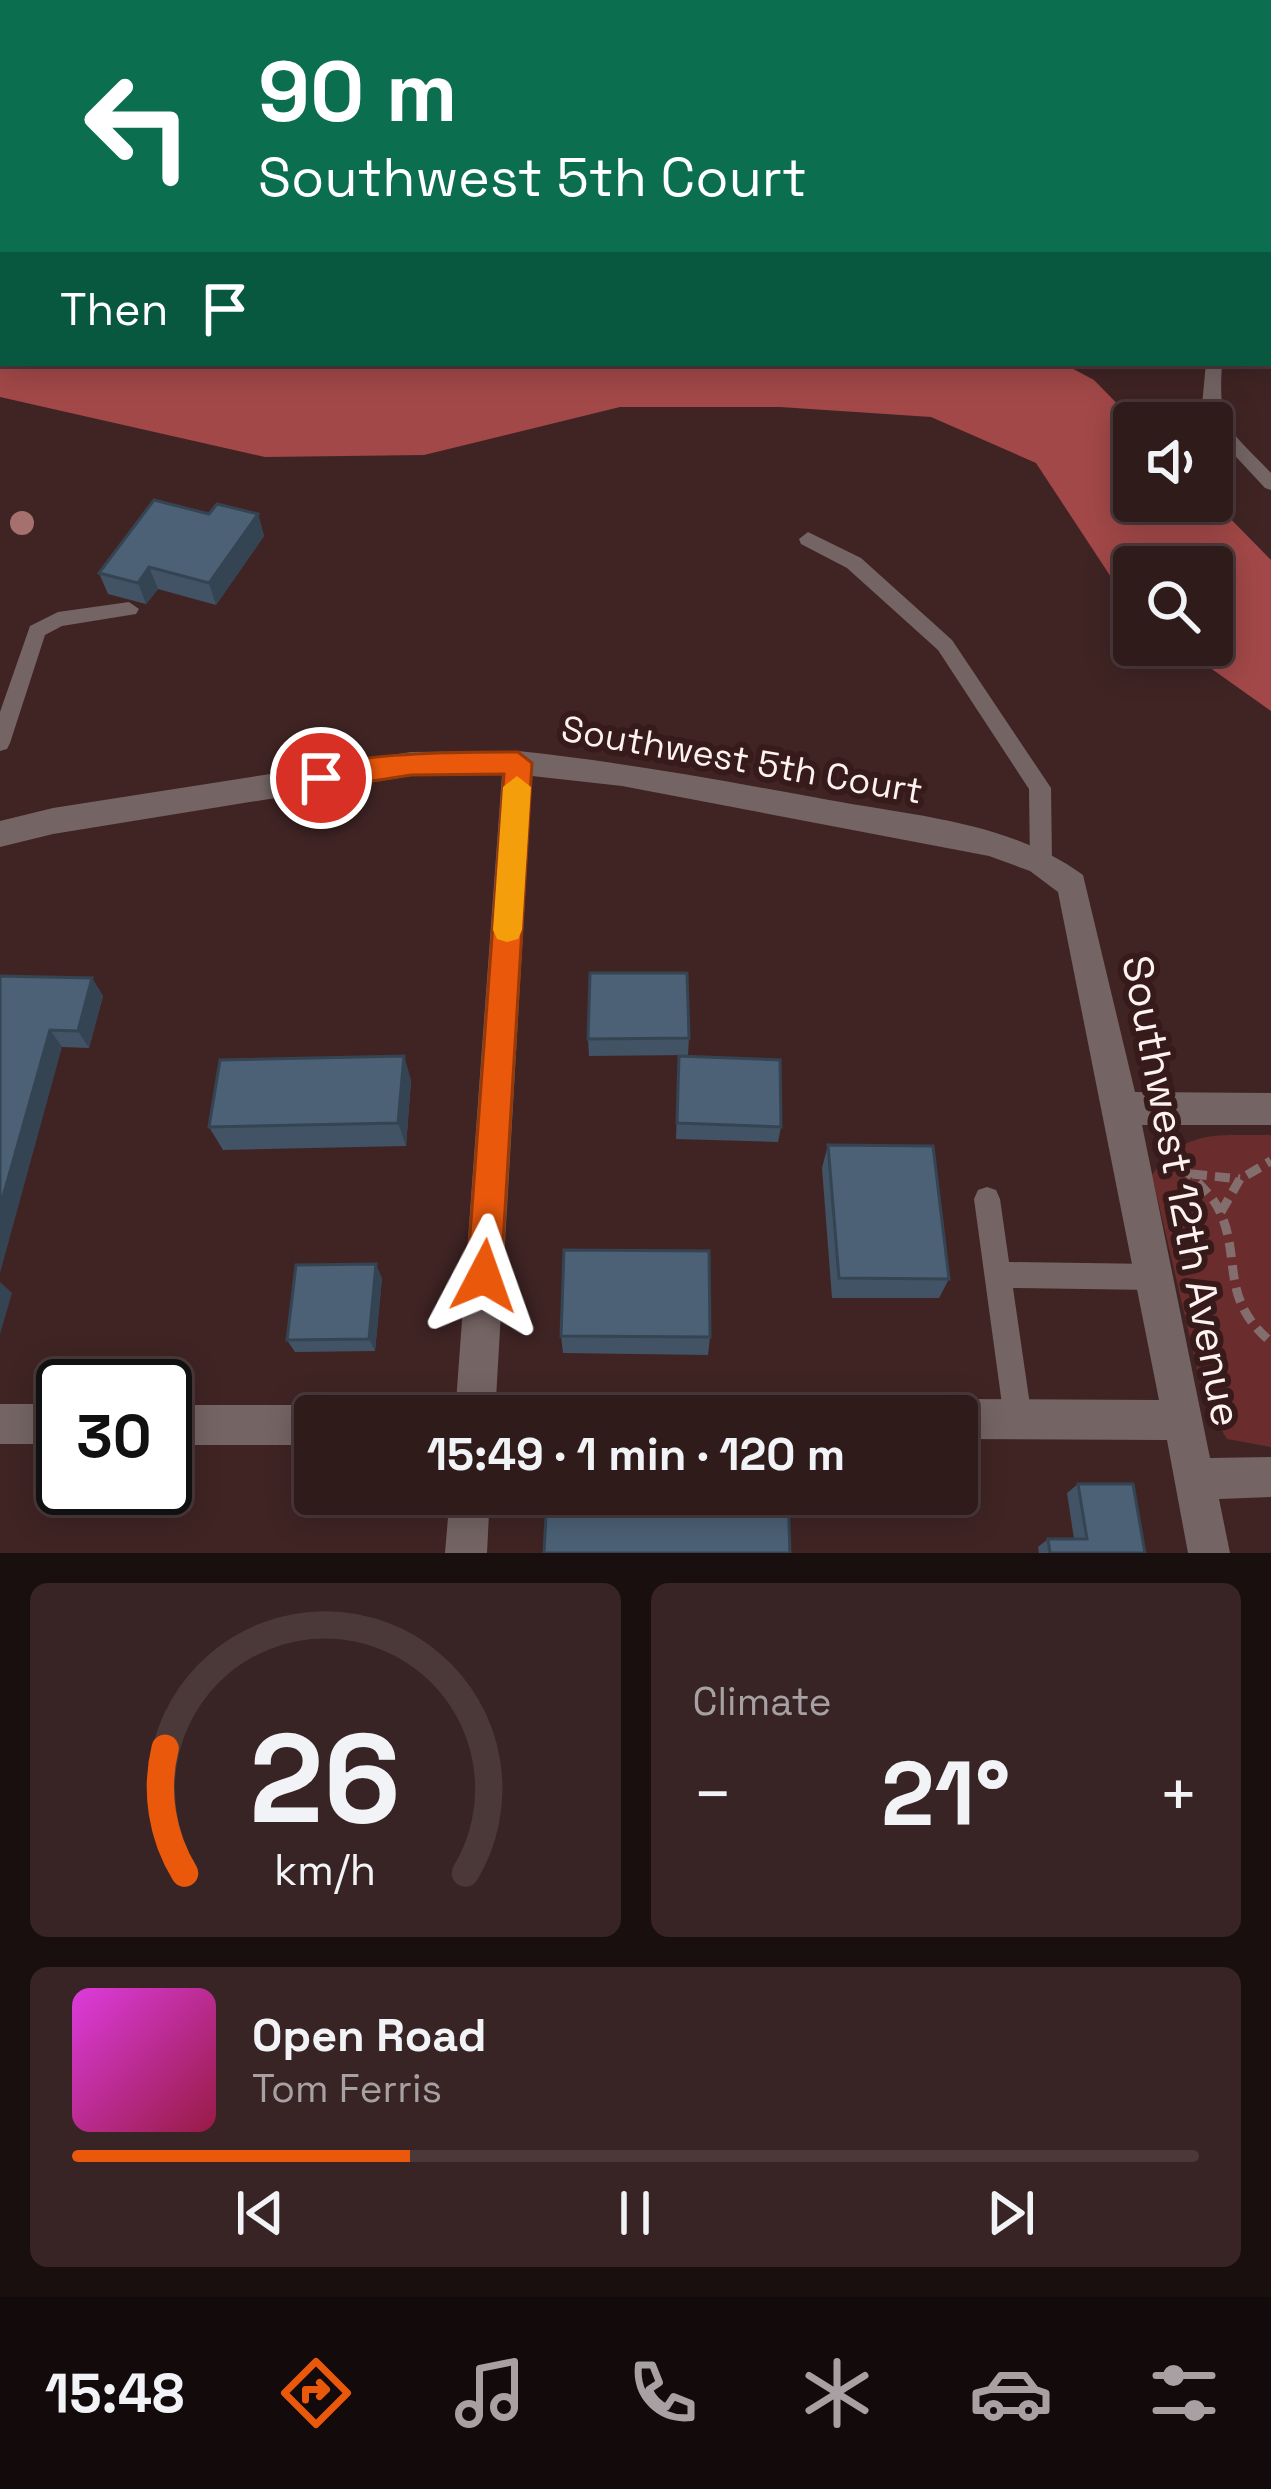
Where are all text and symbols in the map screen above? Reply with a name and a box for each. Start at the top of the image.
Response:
text: 90 m [258,38,457,146]
icon: left [60,48,216,204]
text: Southwest 5th Court [258,143,807,212]
icon: arrive [192,276,258,342]
text: Then [60,281,168,338]
map controls [1113,402,1233,666]
button: sound [1113,402,1233,522]
button: search [1113,546,1233,666]
street label: Southwest 5th Court [558,706,926,814]
pin [270,727,372,829]
icon: arrive [288,745,354,811]
street label: Southwest 12th Avenue [1110,951,1254,1431]
position arrow [421,1213,547,1339]
speed limit sign: 30 [36,1359,192,1515]
text: 15:49 · 1 min · 120 m [427,1426,845,1483]
text: Climate [693,1677,832,1726]
text: 26 [250,1699,401,1858]
text: 21° [881,1736,1011,1851]
text: − [693,1752,733,1836]
text: + [1158,1752,1199,1836]
text: km/h [274,1843,376,1898]
text: Open Road [252,2007,487,2064]
text: Tom Ferris [252,2064,442,2113]
icon: previous [227,2180,293,2246]
icon: pause [602,2180,668,2246]
icon: next [978,2180,1044,2246]
icon: directions [274,2351,358,2435]
icon: music [448,2351,532,2435]
icon: phone [621,2351,705,2435]
icon: climate [795,2351,879,2435]
icon: car [969,2351,1053,2435]
icon: filters [1142,2351,1226,2435]
text: 15:48 [45,2359,184,2428]

